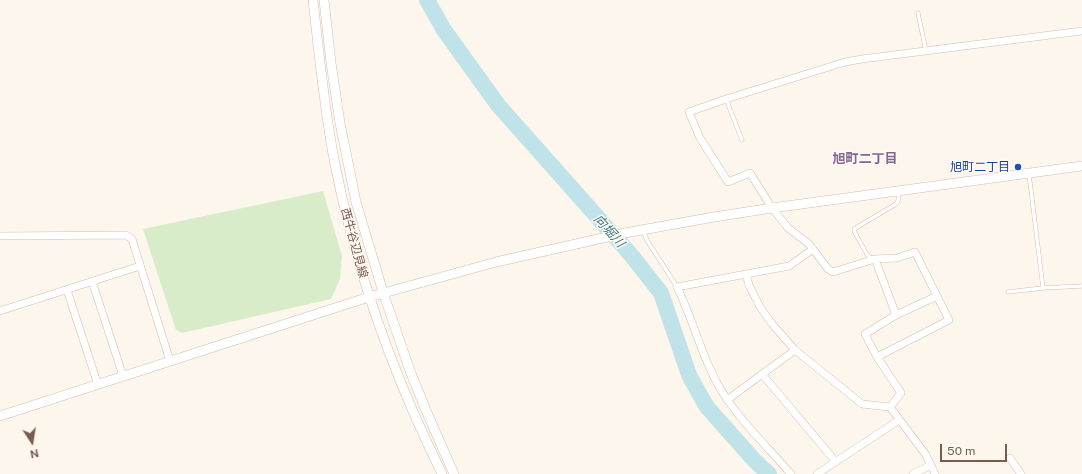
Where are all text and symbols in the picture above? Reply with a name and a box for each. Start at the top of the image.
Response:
district label: 旭町二丁目 [833,151,897,167]
place label: 旭町二丁目 [950,160,1010,174]
marker: 旭町二丁目 [1013,162,1023,172]
street label: 西牛谷辺見線 [338,206,370,280]
water label: 向堀川 [590,211,628,251]
north arrow [12,422,52,462]
scale bar [942,436,1009,462]
text: 50 m [947,444,975,458]
text: N [29,447,40,461]

